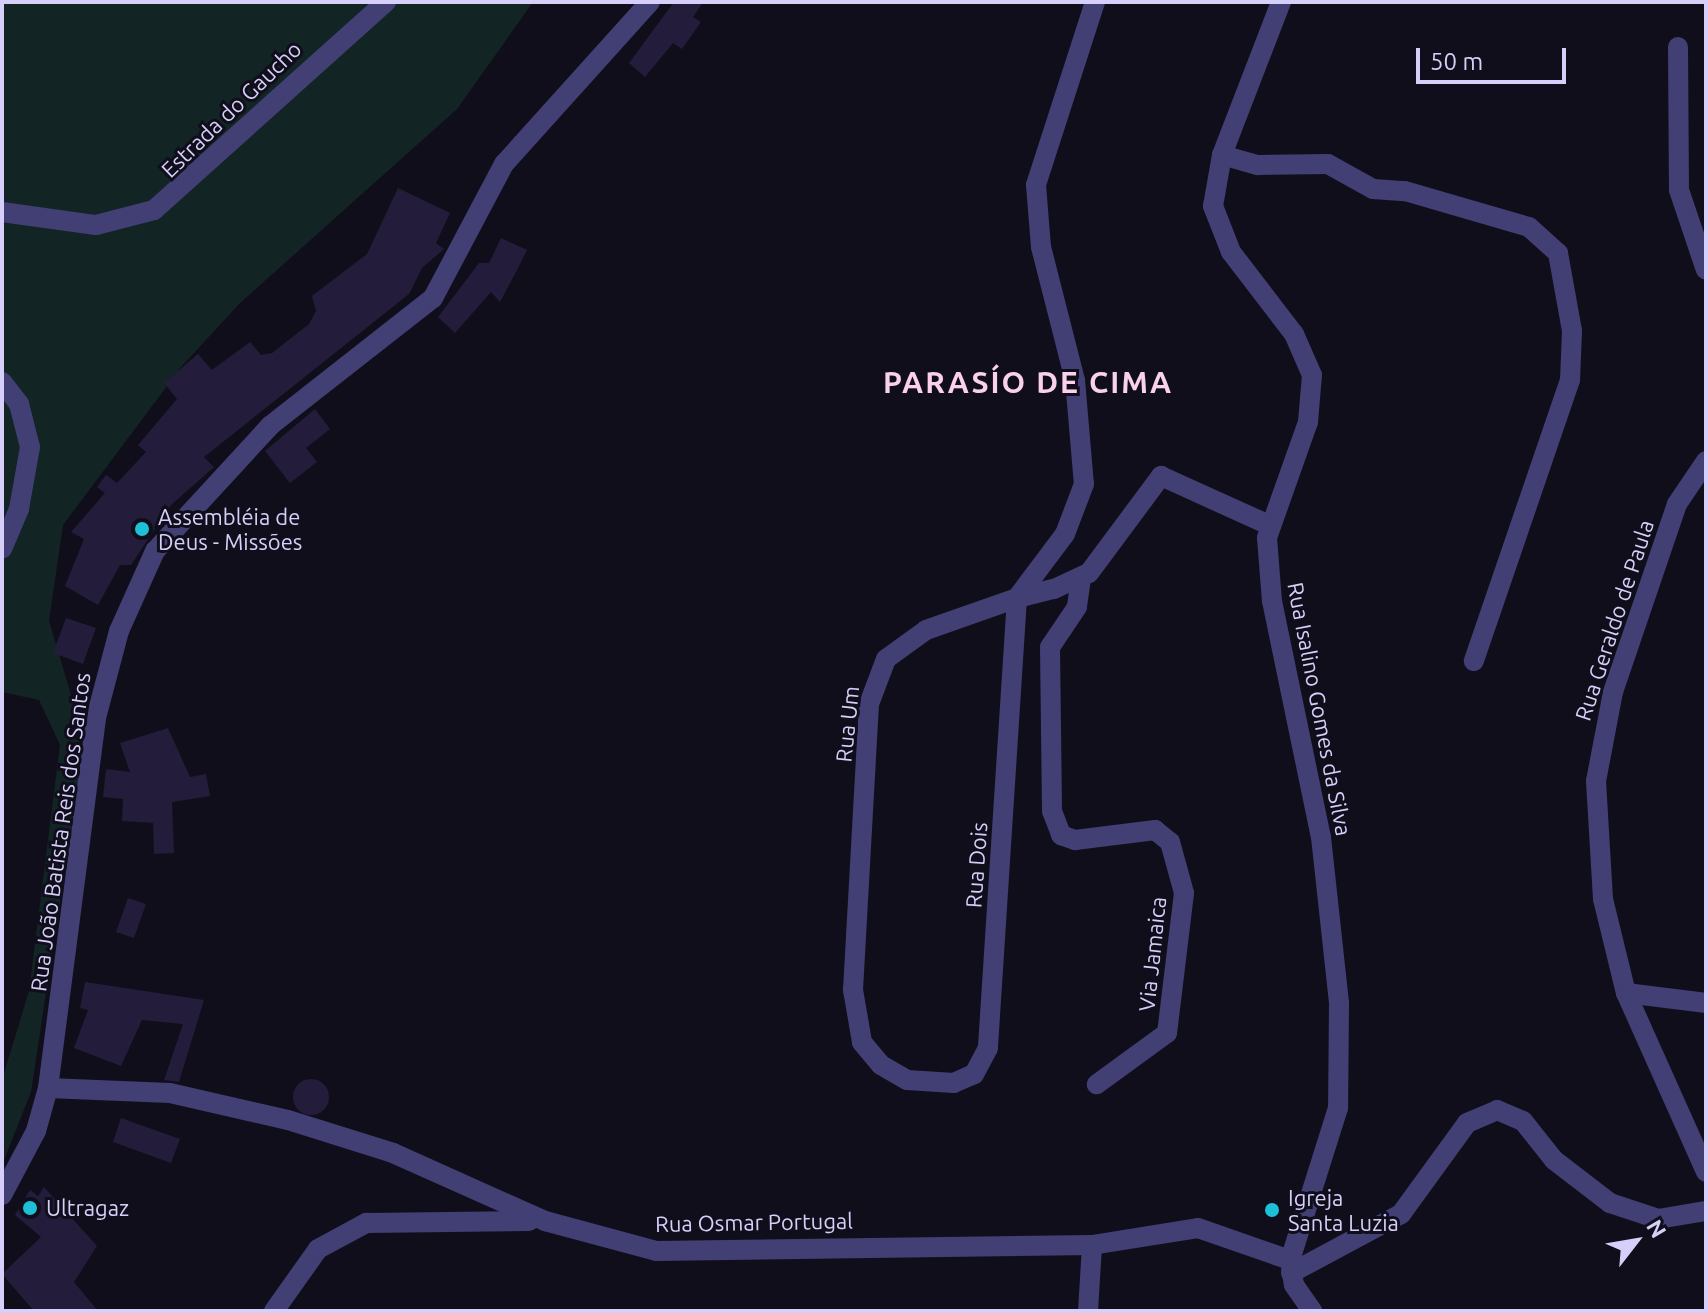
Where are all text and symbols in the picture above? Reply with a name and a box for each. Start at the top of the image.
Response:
scale bar [1420,32,1570,82]
street label: Estrada do Gaucho [156,36,306,182]
text: 50 m [1430,48,1483,75]
district label: PARASÍO DE CIMA [883,364,1173,400]
place label: Assembléia de Deus - Missões [158,503,302,554]
street label: Rua Geraldo de Paula [1569,516,1659,724]
marker: Assembléia de Deus - Missões [133,520,151,538]
street label: Rua Isalino Gomes da Silva [1282,580,1358,838]
street label: Rua João Batista Reis dos Santos [25,671,95,993]
street label: Rua Um [830,685,864,763]
street label: Rua Dois [960,821,992,909]
street label: Via Jamaica [1133,895,1171,1013]
place label: Igreja Santa Luzia [1288,1184,1399,1236]
place label: Ultragaz [46,1195,129,1221]
marker: Ultragaz [21,1199,39,1217]
marker: Igreja Santa Luzia [1263,1201,1281,1219]
north arrow [1596,1201,1676,1281]
street label: Rua Osmar Portugal [655,1207,853,1237]
text: N [1642,1215,1672,1242]

